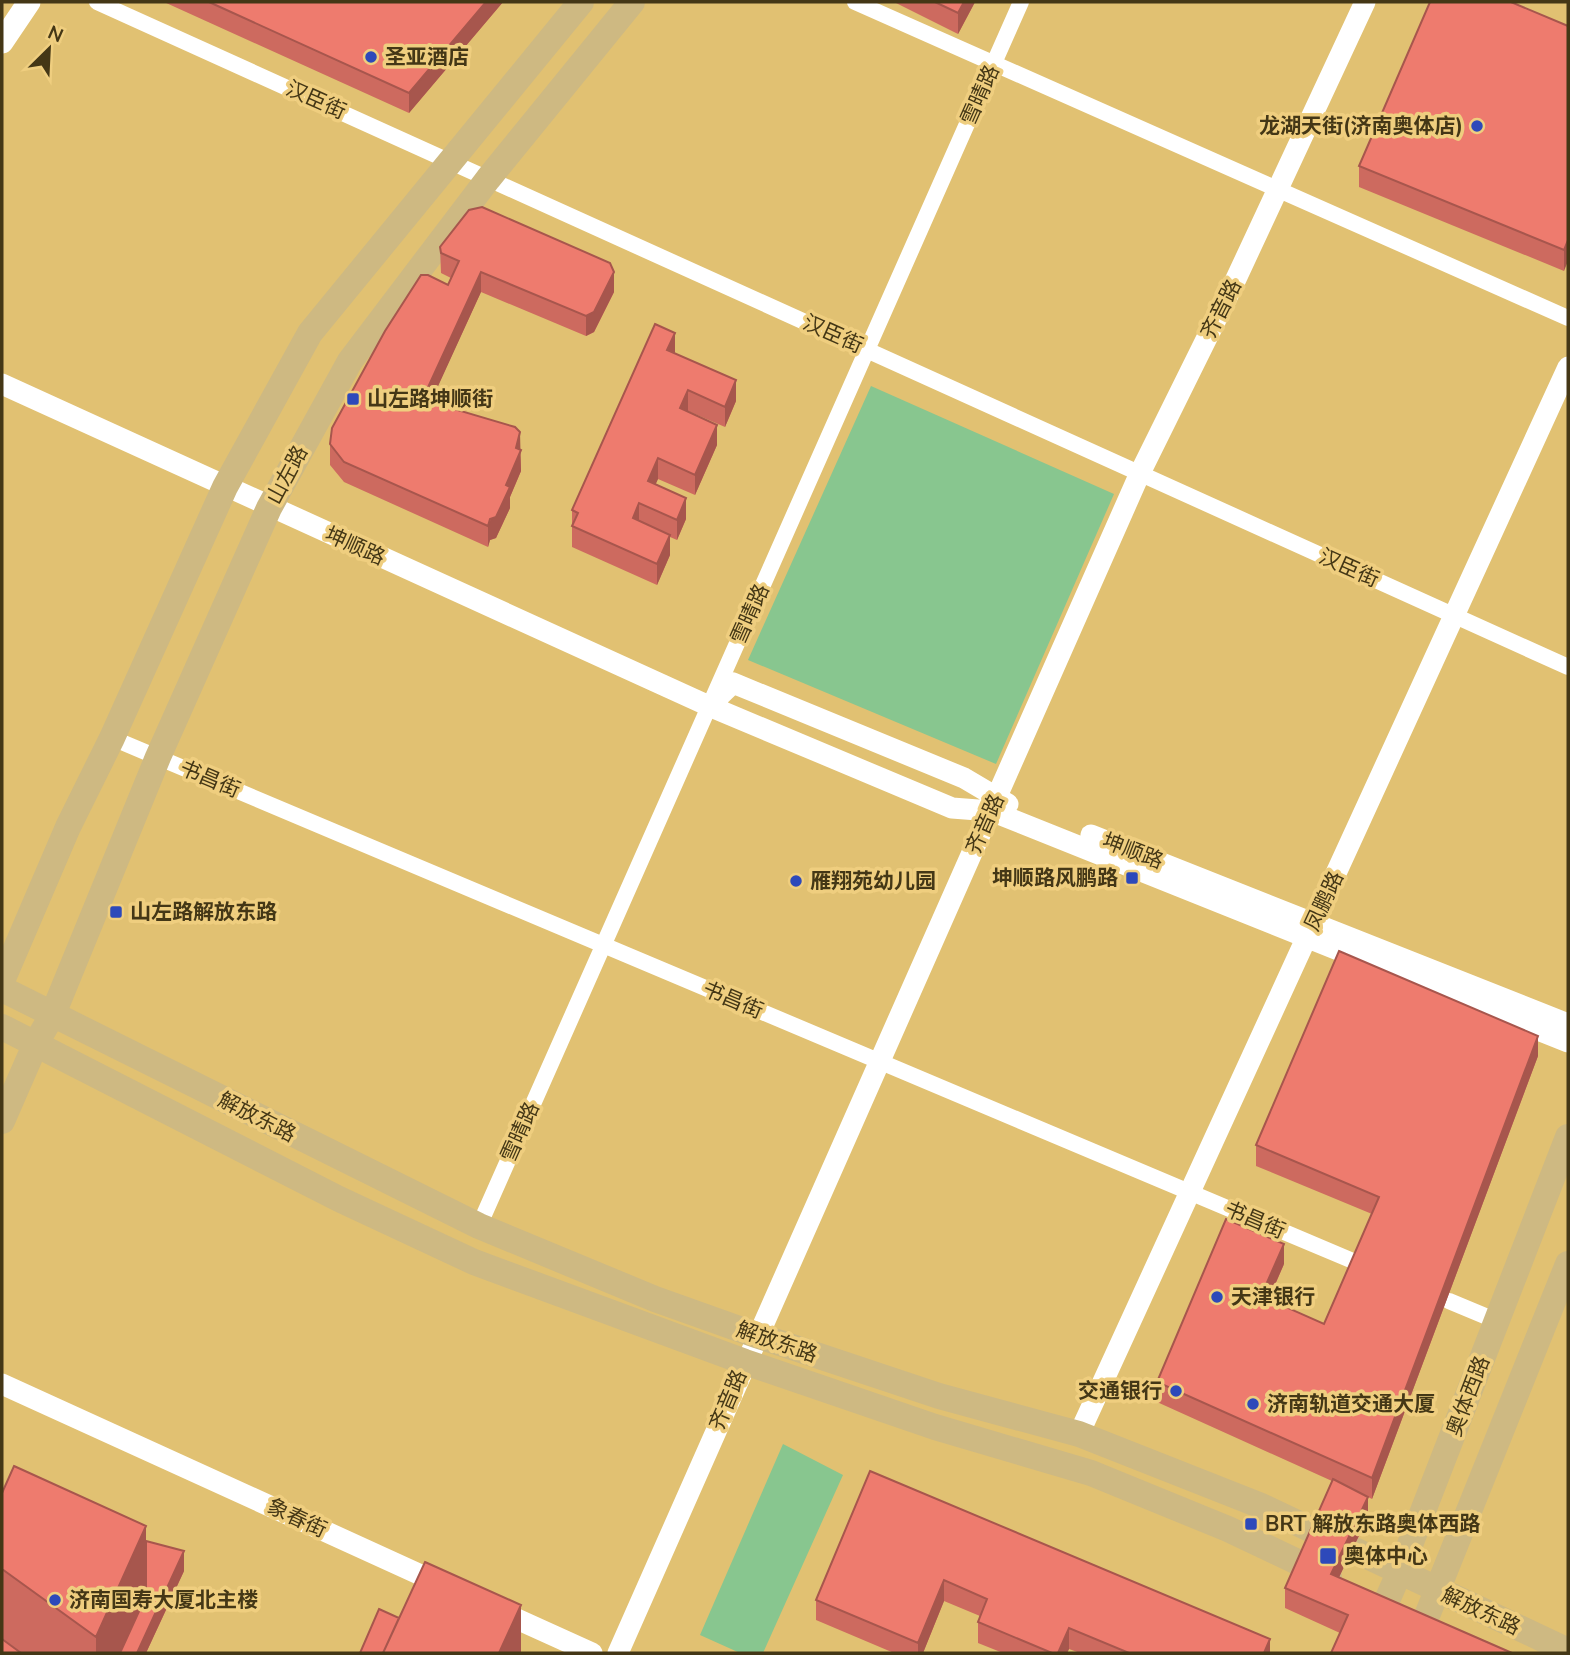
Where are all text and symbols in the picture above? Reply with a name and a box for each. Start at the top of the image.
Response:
north arrow [14,14,84,84]
text: N [44,20,67,49]
place label: 圣亚酒店 [385,43,469,71]
marker: 圣亚酒店 [363,49,379,65]
street label: 雪晴路 [954,61,1006,129]
street label: 汉臣街 [282,74,350,126]
place label: 龙湖天街(济南奥体店) [1259,112,1463,140]
marker: 龙湖天街(济南奥体店) [1469,118,1485,134]
street label: 齐音路 [1194,275,1248,343]
street label: 汉臣街 [799,308,867,360]
place label: 山左路坤顺街 [367,385,493,413]
marker: 山左路坤顺街 [345,391,361,407]
street label: 山左路 [260,441,314,509]
street label: 坤顺路 [321,520,389,572]
street label: 汉臣街 [1315,542,1383,594]
street label: 雪晴路 [724,580,776,648]
street label: 书昌街 [176,754,244,804]
street label: 齐音路 [959,790,1011,858]
street label: 坤顺路 [1099,827,1167,875]
place label: 坤顺路风鹏路 [992,864,1118,892]
place label: 雁翔苑幼儿园 [810,867,936,895]
street label: 凤鹏路 [1298,867,1350,935]
marker: 坤顺路风鹏路 [1124,870,1140,886]
marker: 雁翔苑幼儿园 [788,873,804,889]
place label: 山左路解放东路 [130,898,277,926]
marker: 山左路解放东路 [108,904,124,920]
street label: 书昌街 [699,975,767,1025]
street label: 解放东路 [213,1085,301,1149]
street label: 雪晴路 [494,1098,546,1166]
street label: 书昌街 [1221,1195,1289,1245]
place label: 天津银行 [1231,1283,1315,1311]
marker: 天津银行 [1209,1289,1225,1305]
street label: 解放东路 [733,1315,821,1369]
street label: 奥体西路 [1440,1352,1496,1440]
street label: 齐音路 [703,1366,753,1434]
place label: 交通银行 [1078,1377,1162,1405]
marker: 交通银行 [1168,1383,1184,1399]
place label: 济南轨道交通大厦 [1267,1390,1435,1418]
marker: 济南轨道交通大厦 [1245,1396,1261,1412]
street label: 象春街 [263,1492,331,1544]
place label: BRT 解放东路奥体西路 [1265,1510,1480,1538]
marker: BRT 解放东路奥体西路 [1243,1516,1259,1532]
place label: 奥体中心 [1344,1542,1428,1570]
marker: 奥体中心 [1318,1546,1338,1566]
street label: 解放东路 [1437,1581,1525,1641]
place label: 济南国寿大厦北主楼 [69,1586,258,1614]
marker: 济南国寿大厦北主楼 [47,1592,63,1608]

